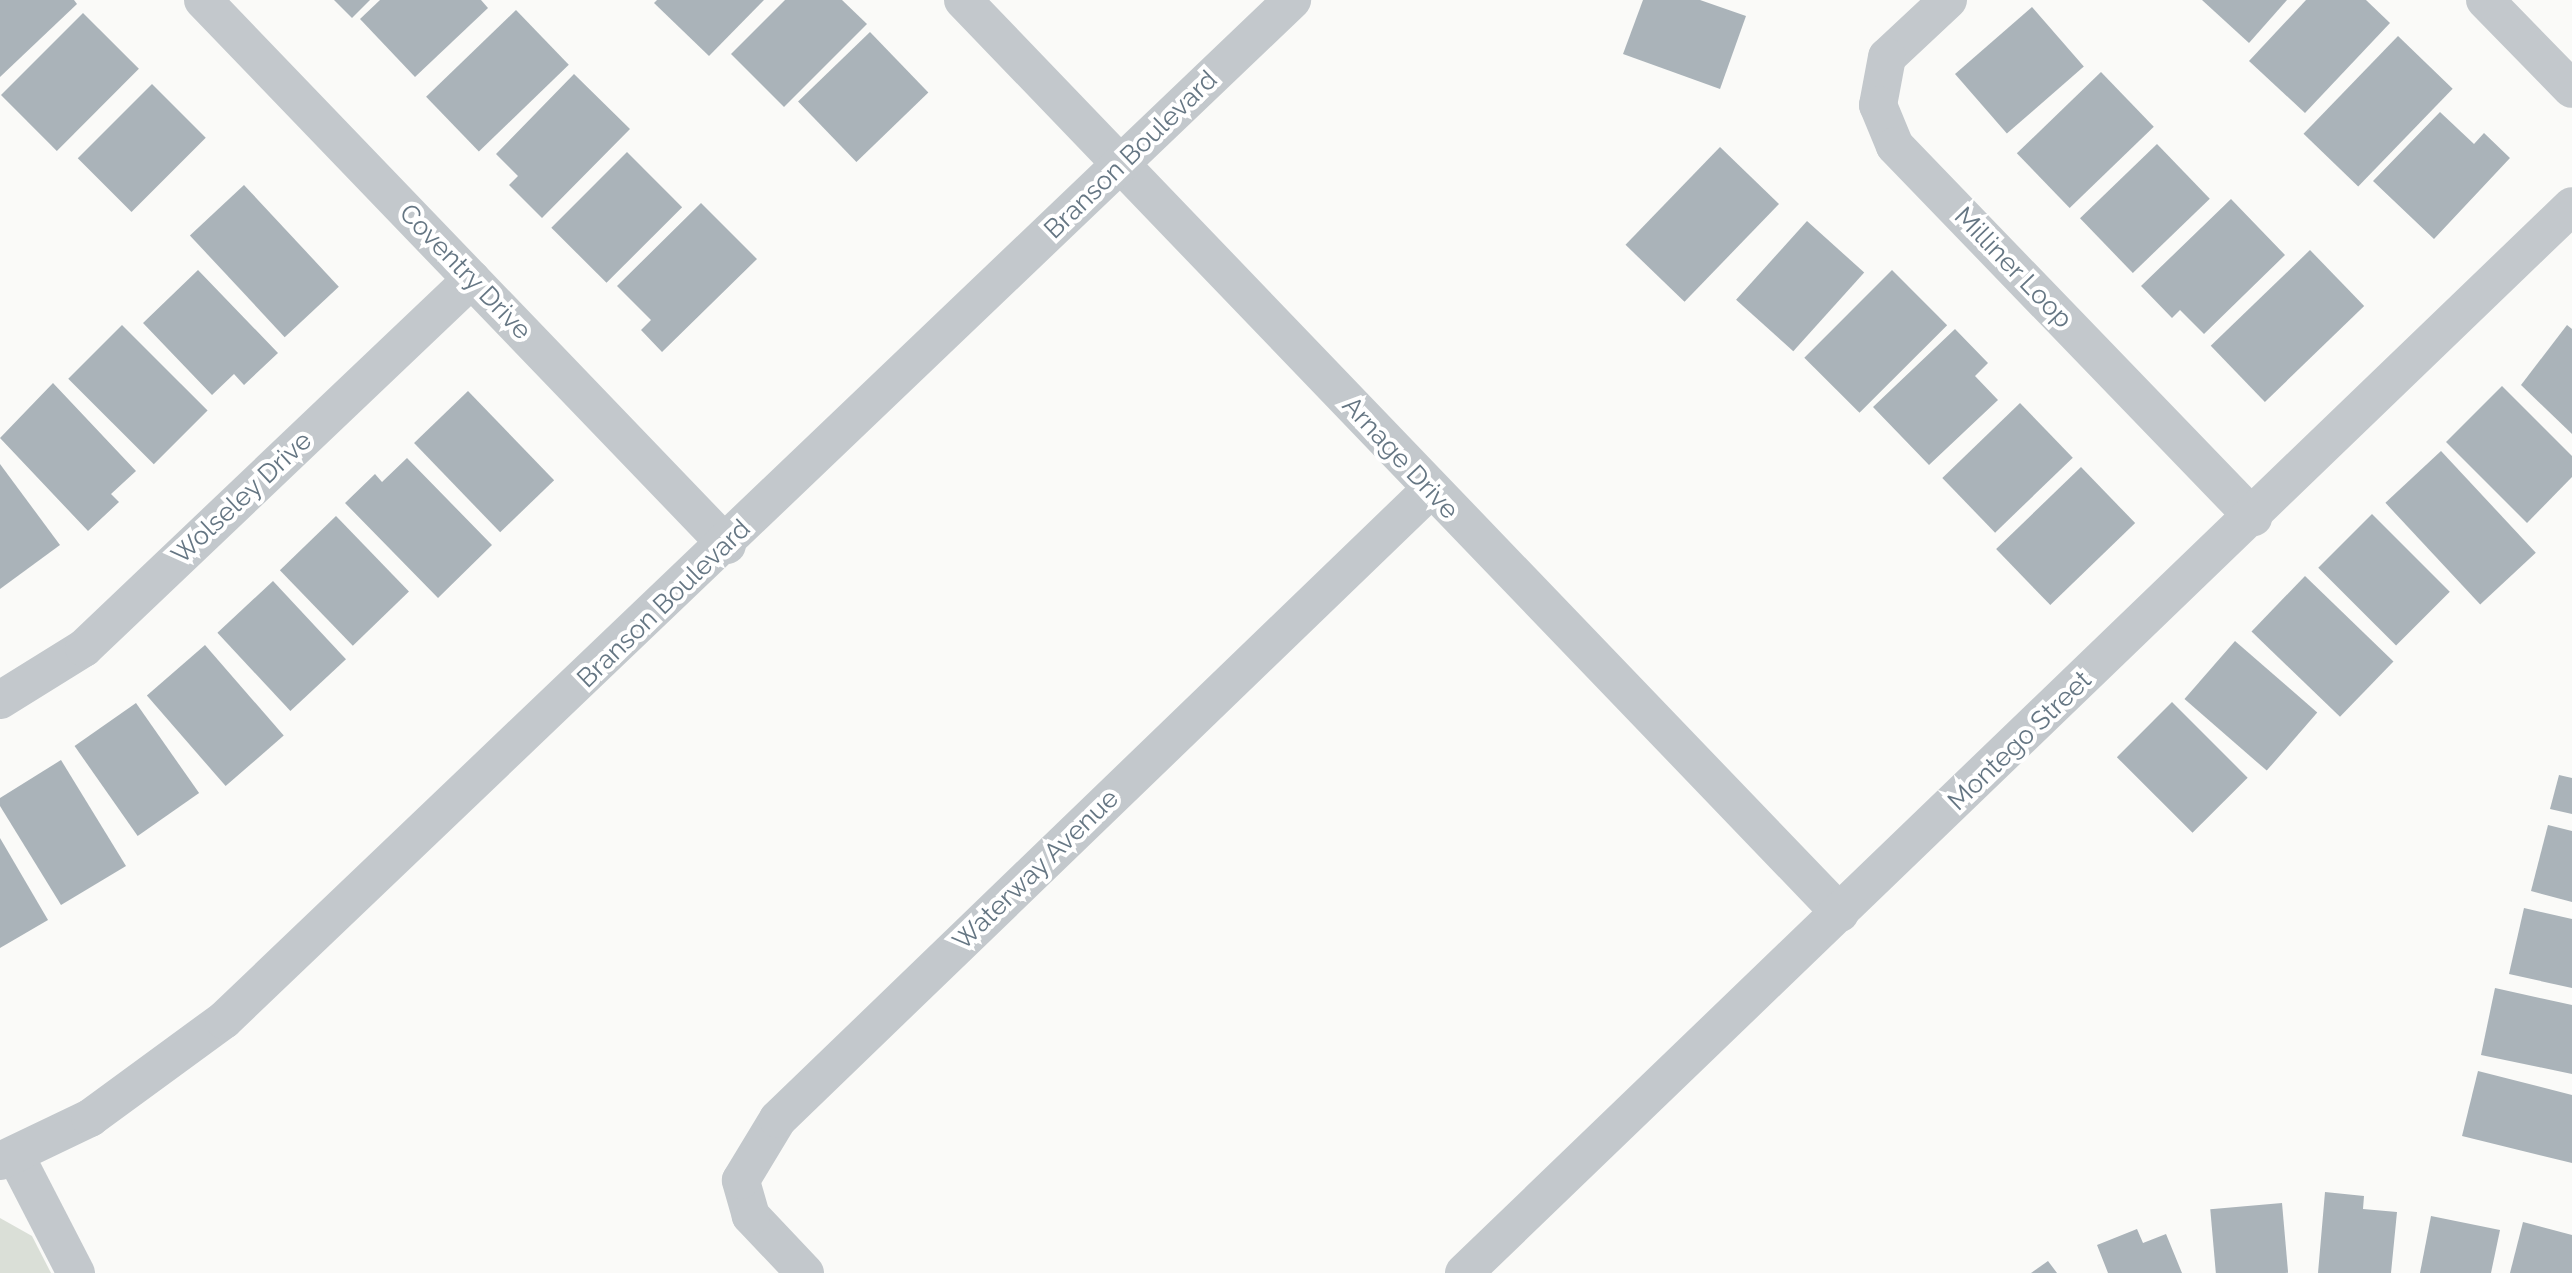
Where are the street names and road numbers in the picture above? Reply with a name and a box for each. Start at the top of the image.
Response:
street label: Branson Boulevard [1038,64,1224,246]
street label: Coventry Drive [392,197,538,347]
street label: Milliner Loop [1947,201,2079,335]
street label: Arnage Drive [1335,390,1465,526]
street label: Wolseley Drive [165,425,319,571]
street label: Branson Boulevard [571,513,757,695]
street label: Montego Street [1942,665,2098,817]
street label: Waterway Avenue [946,783,1126,957]

